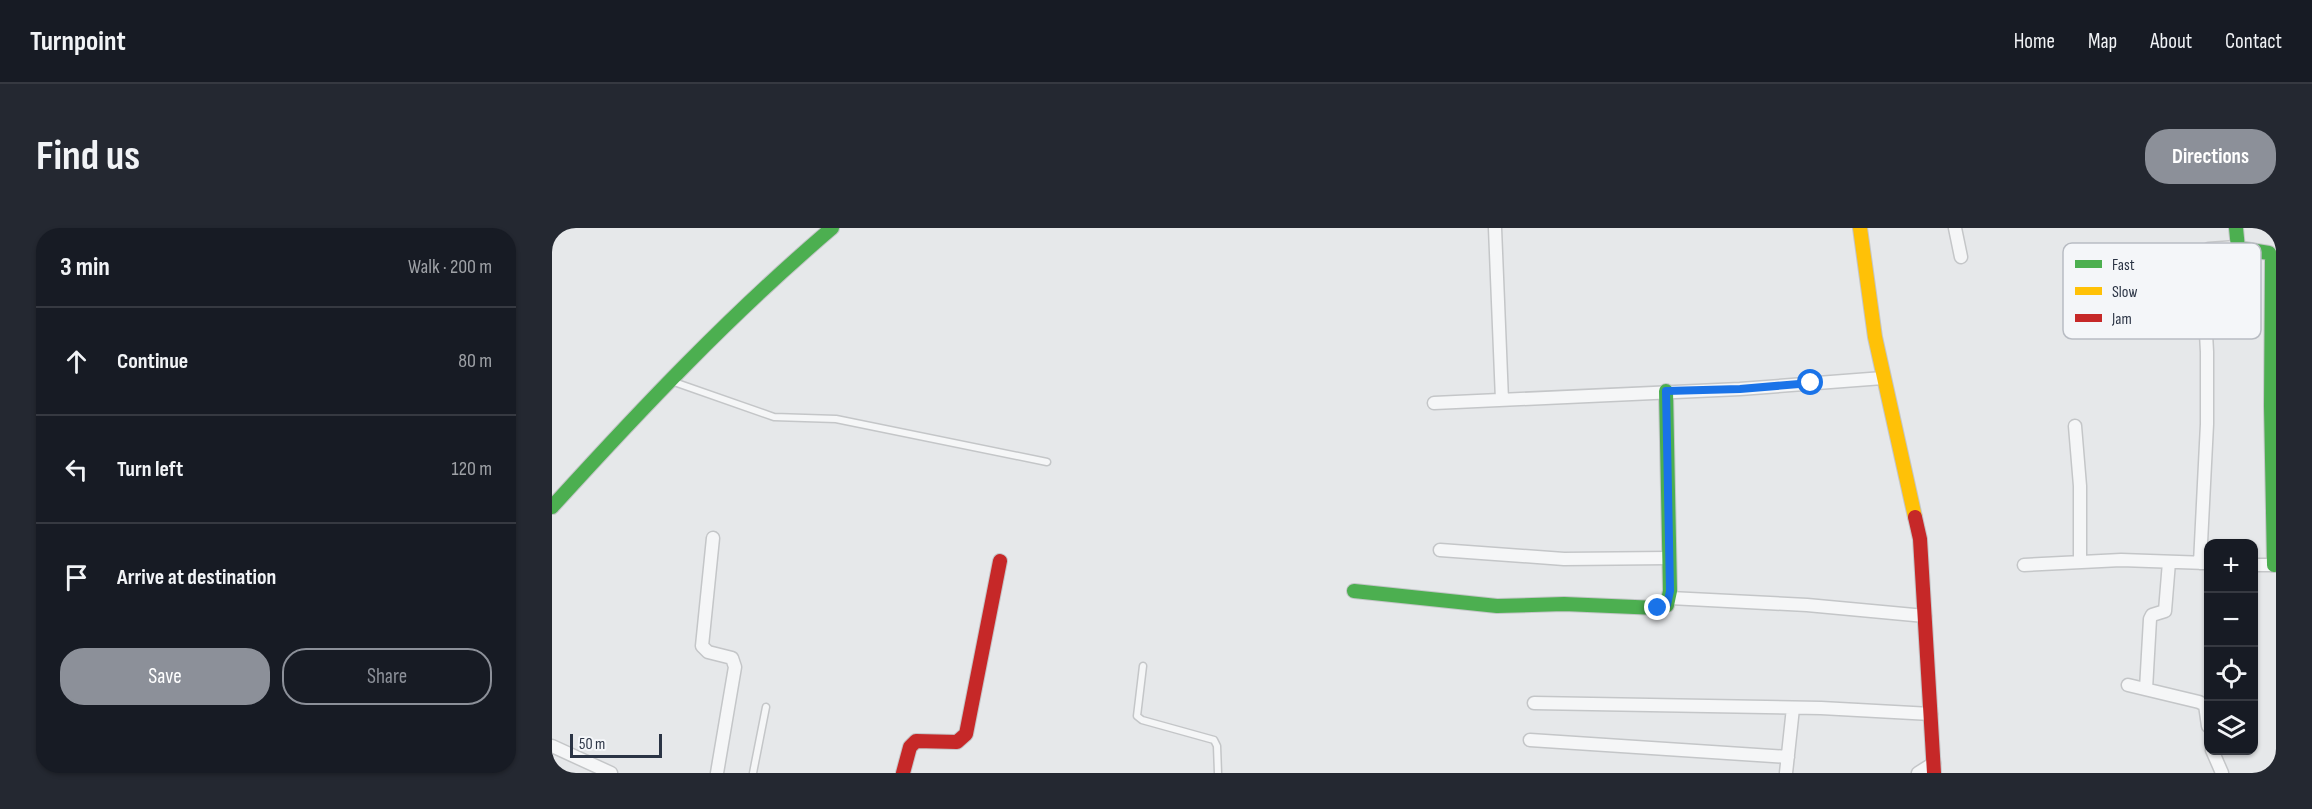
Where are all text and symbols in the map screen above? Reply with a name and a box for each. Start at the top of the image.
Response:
text: Turnpoint [30,25,126,58]
text: Home [2014,29,2055,54]
text: Map [2088,29,2117,54]
text: About [2150,29,2192,54]
text: Contact [2225,29,2282,54]
button: Directions [2145,129,2276,184]
text: Find us [36,131,140,182]
legend [2063,243,2261,339]
text: 3 min [60,252,110,283]
text: Walk · 200 m [408,255,492,279]
text: Fast [2112,256,2135,275]
text: Slow [2112,283,2137,302]
text: Jam [2111,310,2132,329]
icon: ahead [60,345,93,378]
text: Continue [117,348,188,375]
text: 80 m [458,349,492,373]
route start [1797,369,1823,395]
icon: left [60,453,93,486]
text: Turn left [117,456,183,483]
text: 120 m [452,457,492,481]
map controls [2204,539,2258,755]
button: + [2204,539,2258,593]
icon: arrive [60,561,93,594]
text: Arrive at destination [117,564,276,591]
button: − [2204,593,2258,647]
route end [1644,594,1670,620]
button: locate [2204,647,2258,701]
button: Save [60,648,270,705]
button: Share [282,648,492,705]
button: layers [2204,701,2258,755]
scale bar [570,731,662,758]
text: 50 m [579,735,605,754]

